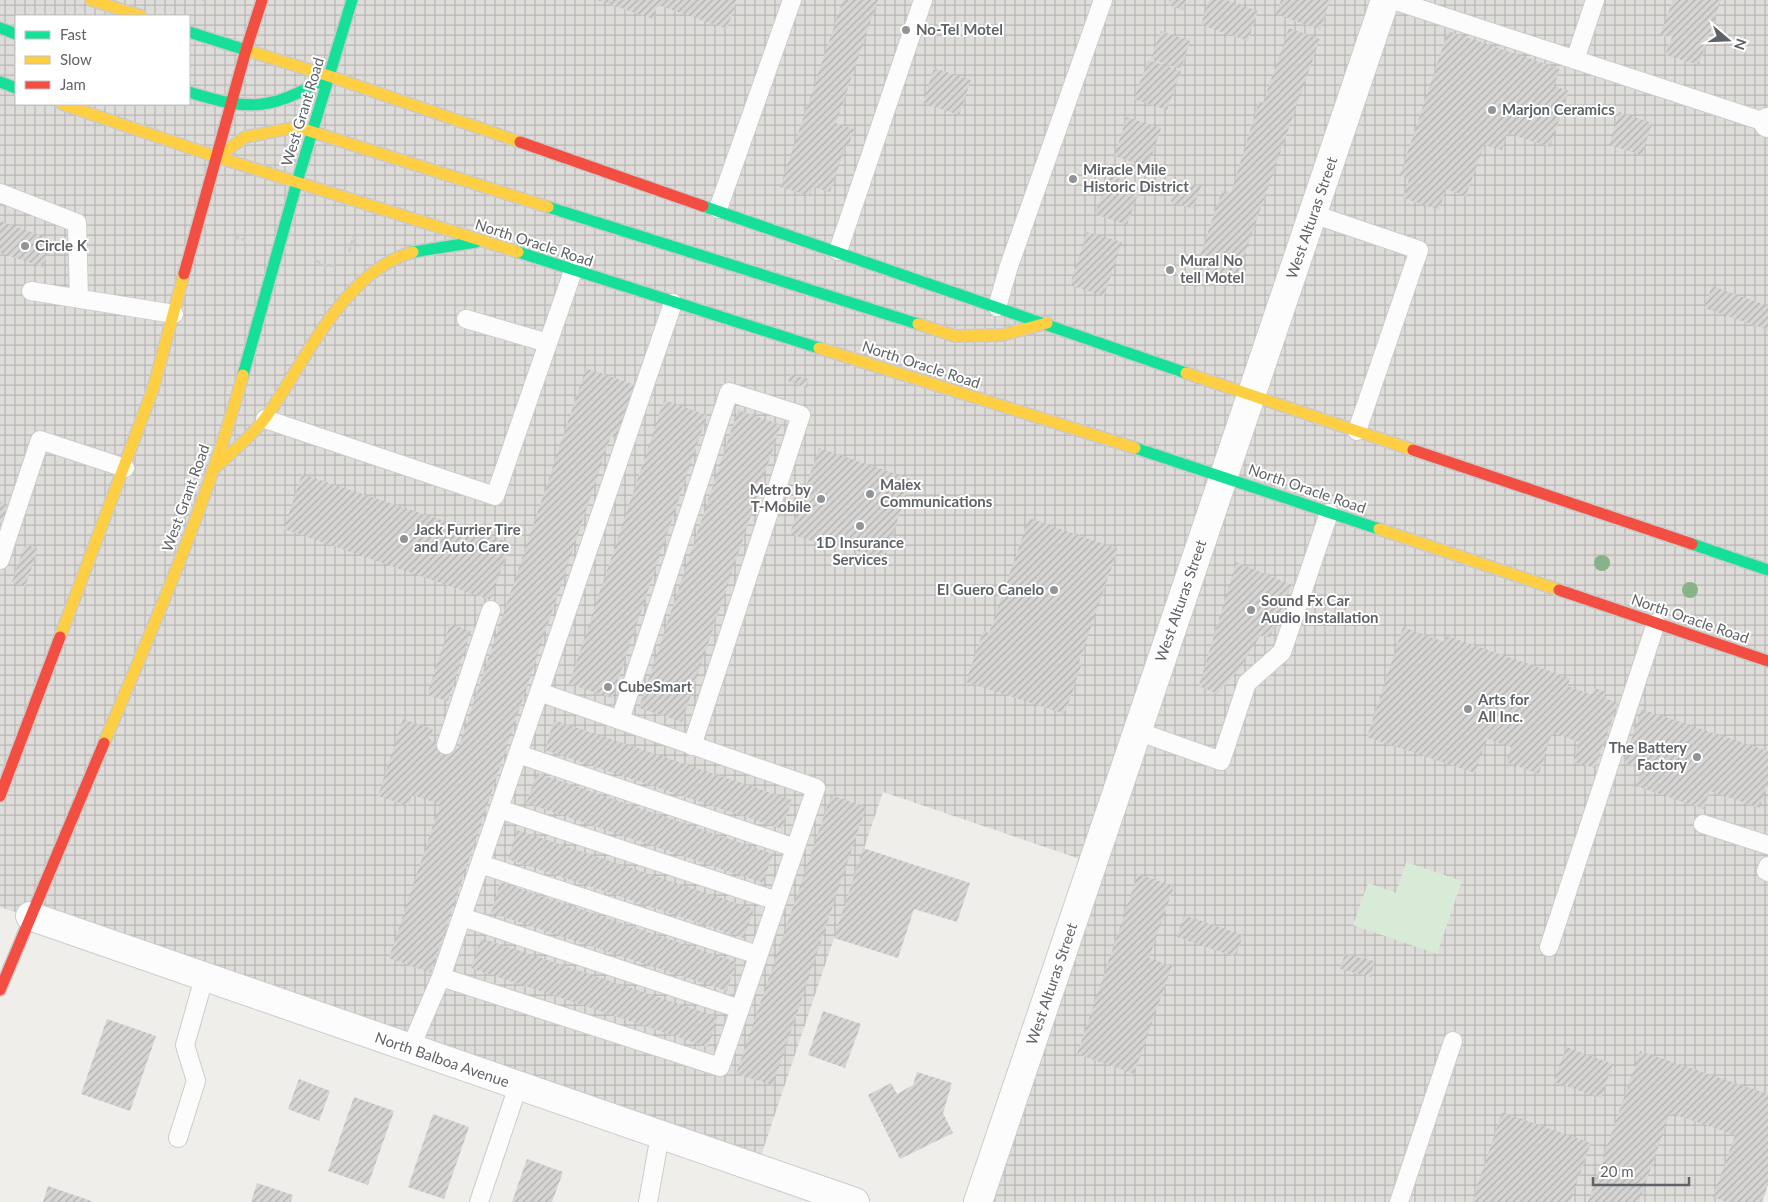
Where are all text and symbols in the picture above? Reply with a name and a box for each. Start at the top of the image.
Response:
legend [15,15,190,105]
north arrow [1703,15,1753,65]
place label: No-Tel Motel [916,20,1003,38]
marker: No-Tel Motel [900,24,912,36]
text: Fast [60,25,87,43]
text: N [1731,37,1751,52]
text: Slow [60,50,92,68]
street label: West Grant Road [277,55,327,168]
text: Jam [60,75,86,93]
place label: Marjon Ceramics [1502,100,1615,118]
marker: Marjon Ceramics [1486,104,1498,116]
street label: West Alturas Street [1282,154,1341,281]
place label: Miracle Mile Historic District [1083,160,1189,195]
marker: Miracle Mile Historic District [1067,173,1079,185]
street label: North Oracle Road [473,214,596,270]
place label: Circle K [35,236,88,254]
marker: Circle K [19,240,31,252]
place label: Mural No tell Motel [1180,251,1244,286]
marker: Mural No tell Motel [1164,264,1176,276]
street label: North Oracle Road [860,336,983,392]
street label: West Grant Road [157,442,213,554]
street label: North Oracle Road [1246,459,1368,517]
place label: Malex Communications [880,475,993,510]
place label: Metro by T-Mobile [750,480,811,515]
marker: Malex Communications [864,488,876,500]
marker: Metro by T-Mobile [815,493,827,505]
place label: Jack Furrier Tire and Auto Care [414,520,521,555]
marker: 1D Insurance Services [854,520,866,532]
marker: Jack Furrier Tire and Auto Care [398,533,410,545]
place label: 1D Insurance Services [816,533,904,568]
street label: West Alturas Street [1151,537,1210,664]
place label: El Guero Canelo [937,580,1044,598]
marker: El Guero Canelo [1048,584,1060,596]
street label: North Oracle Road [1629,589,1751,647]
place label: Sound Fx Car Audio Installation [1260,591,1379,626]
marker: Sound Fx Car Audio Installation [1245,604,1257,616]
place label: CubeSmart [618,677,693,695]
marker: CubeSmart [602,681,614,693]
place label: Arts for All Inc. [1477,690,1530,725]
marker: Arts for All Inc. [1462,703,1474,715]
place label: The Battery Factory [1609,738,1687,773]
marker: The Battery Factory [1691,751,1703,763]
street label: West Alturas Street [1022,920,1081,1047]
street label: North Balboa Avenue [373,1028,512,1090]
scale bar [1593,1154,1689,1186]
text: 20 m [1600,1162,1634,1180]

